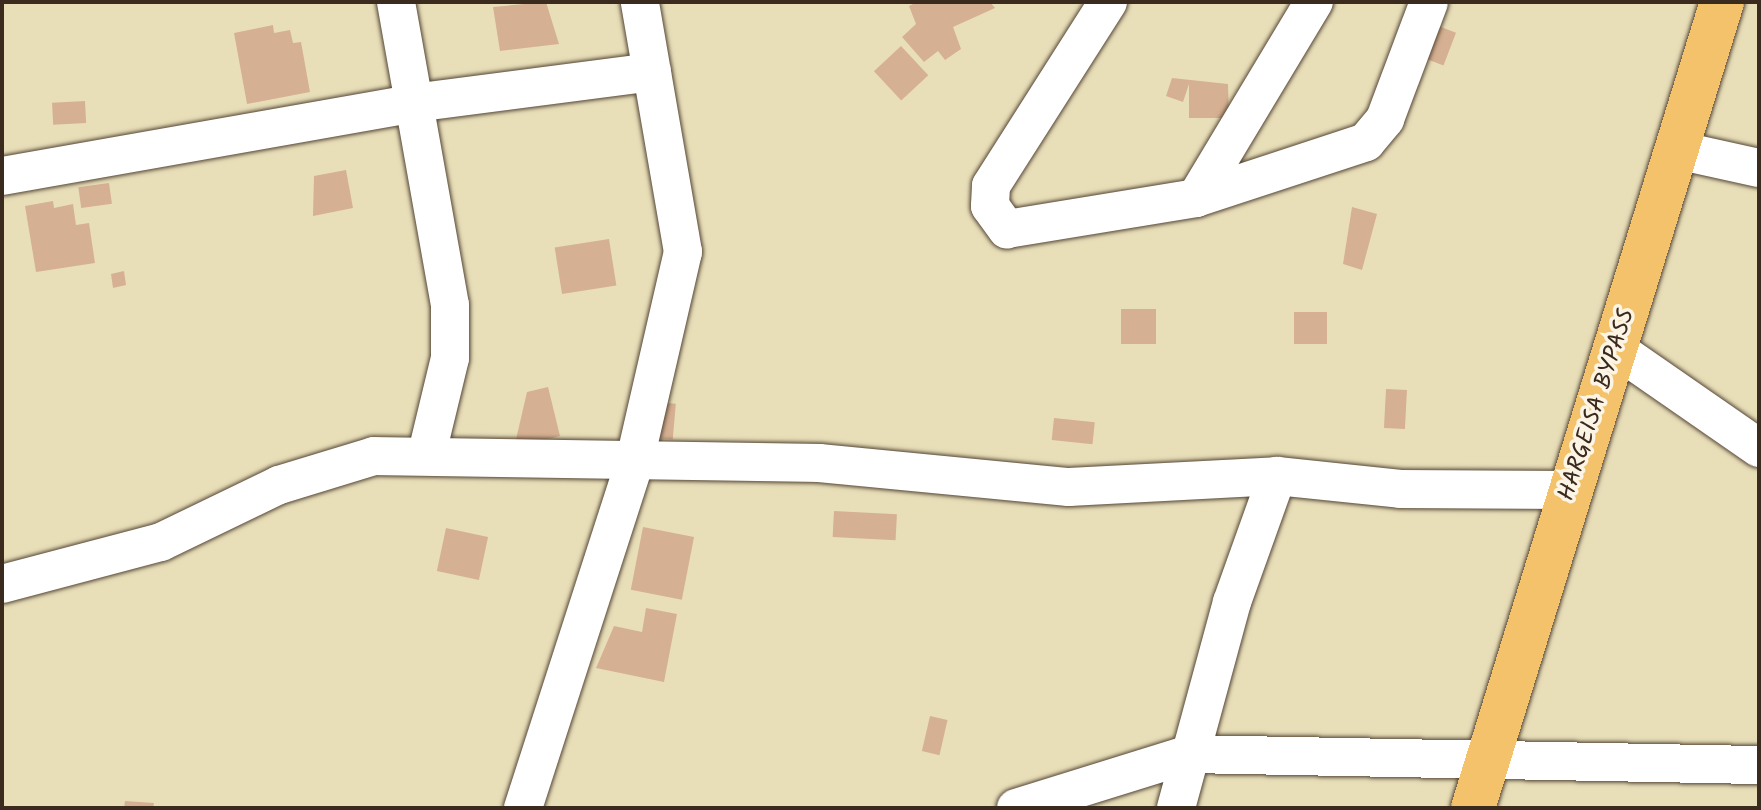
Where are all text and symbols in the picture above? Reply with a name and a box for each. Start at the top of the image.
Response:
street label: HARGEISA BYPASS [1552,305,1642,505]

